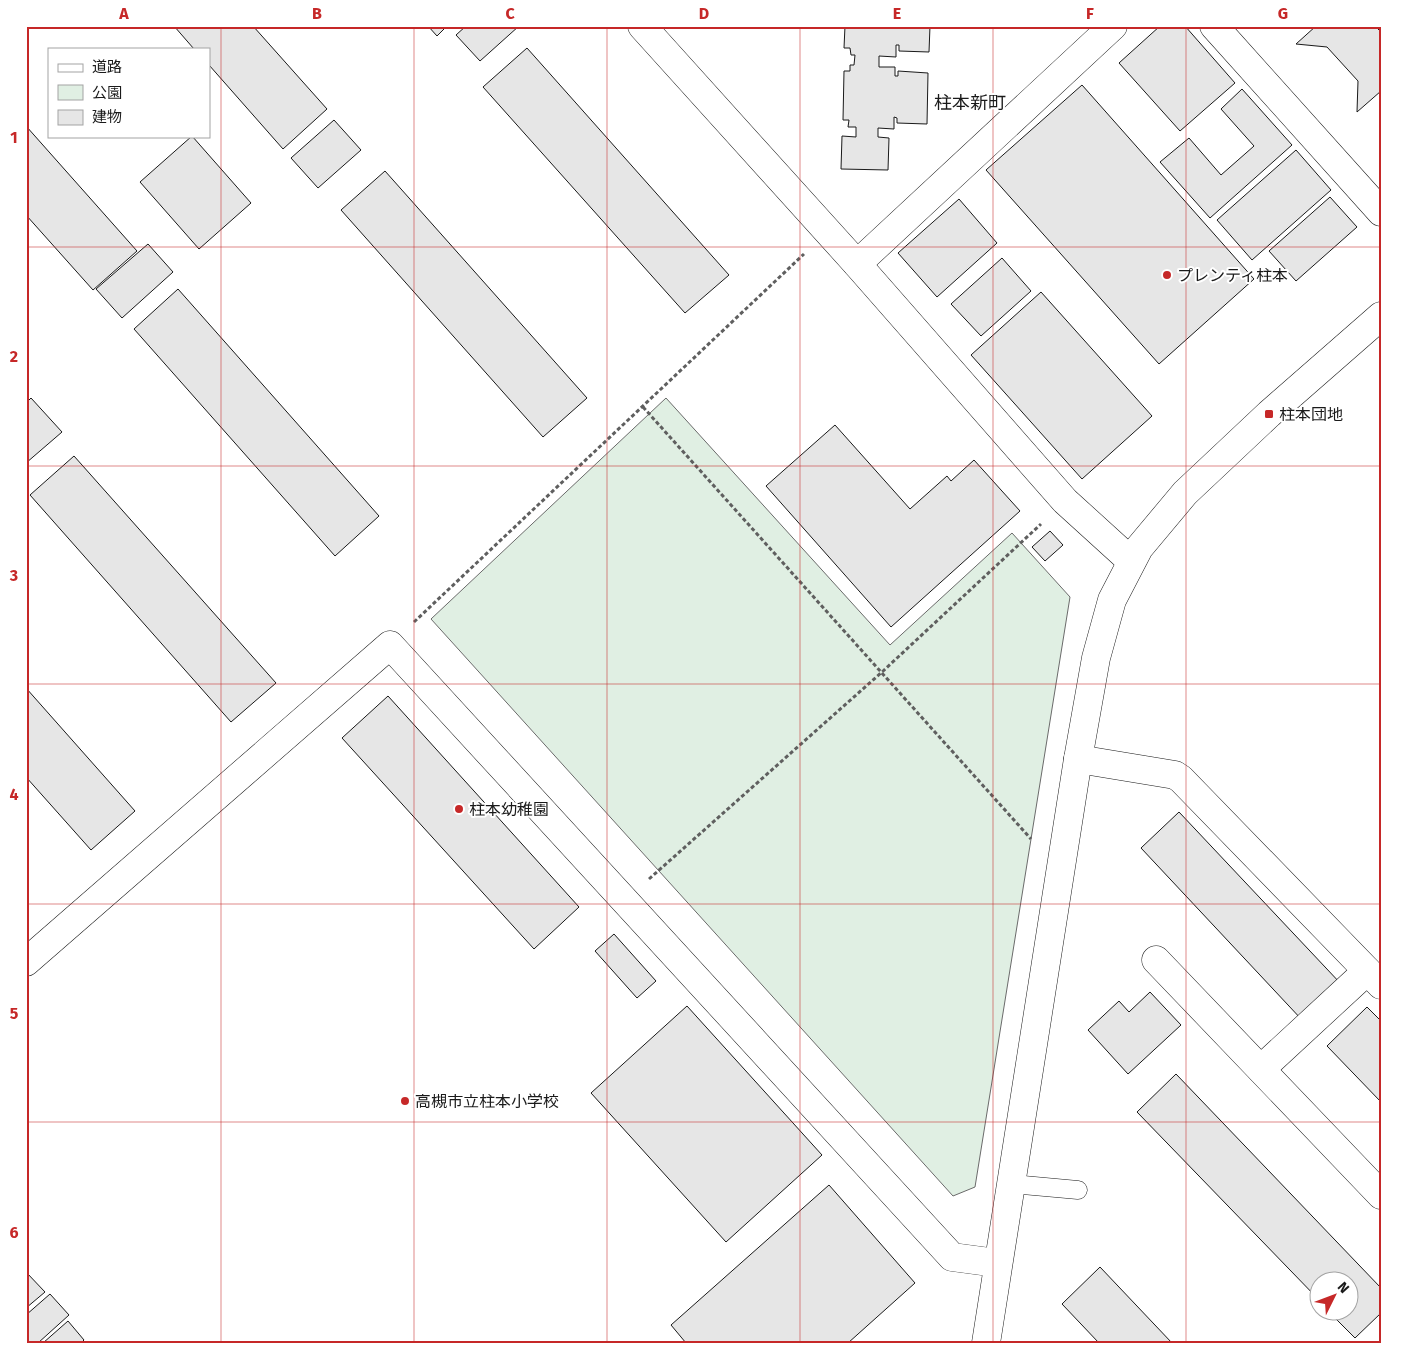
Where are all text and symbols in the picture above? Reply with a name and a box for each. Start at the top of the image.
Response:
text: A [118,4,129,23]
text: B [312,4,322,23]
text: C [505,4,515,23]
text: D [699,4,709,23]
text: E [893,4,901,23]
text: F [1086,4,1094,23]
text: G [1278,4,1288,23]
legend [48,48,210,138]
text: 道路 [92,58,122,76]
text: 公園 [92,84,122,102]
district label: 柱本新町 [934,92,1006,114]
text: 建物 [92,108,122,126]
text: 1 [10,128,18,147]
place label: プレンティ柱本 [1177,266,1288,285]
marker: プレンティ柱本 [1161,269,1173,281]
text: 2 [10,347,18,366]
place label: 柱本団地 [1279,405,1343,424]
marker: 柱本団地 [1263,408,1275,420]
text: 3 [9,566,18,585]
text: 4 [9,785,19,804]
place label: 柱本幼稚園 [469,800,549,819]
marker: 柱本幼稚園 [453,803,465,815]
text: 5 [10,1004,19,1023]
place label: 高槻市立柱本小学校 [415,1092,559,1111]
marker: 高槻市立柱本小学校 [399,1095,411,1107]
text: 6 [9,1223,19,1242]
north arrow [1310,1272,1360,1322]
text: N [1334,1278,1353,1297]

